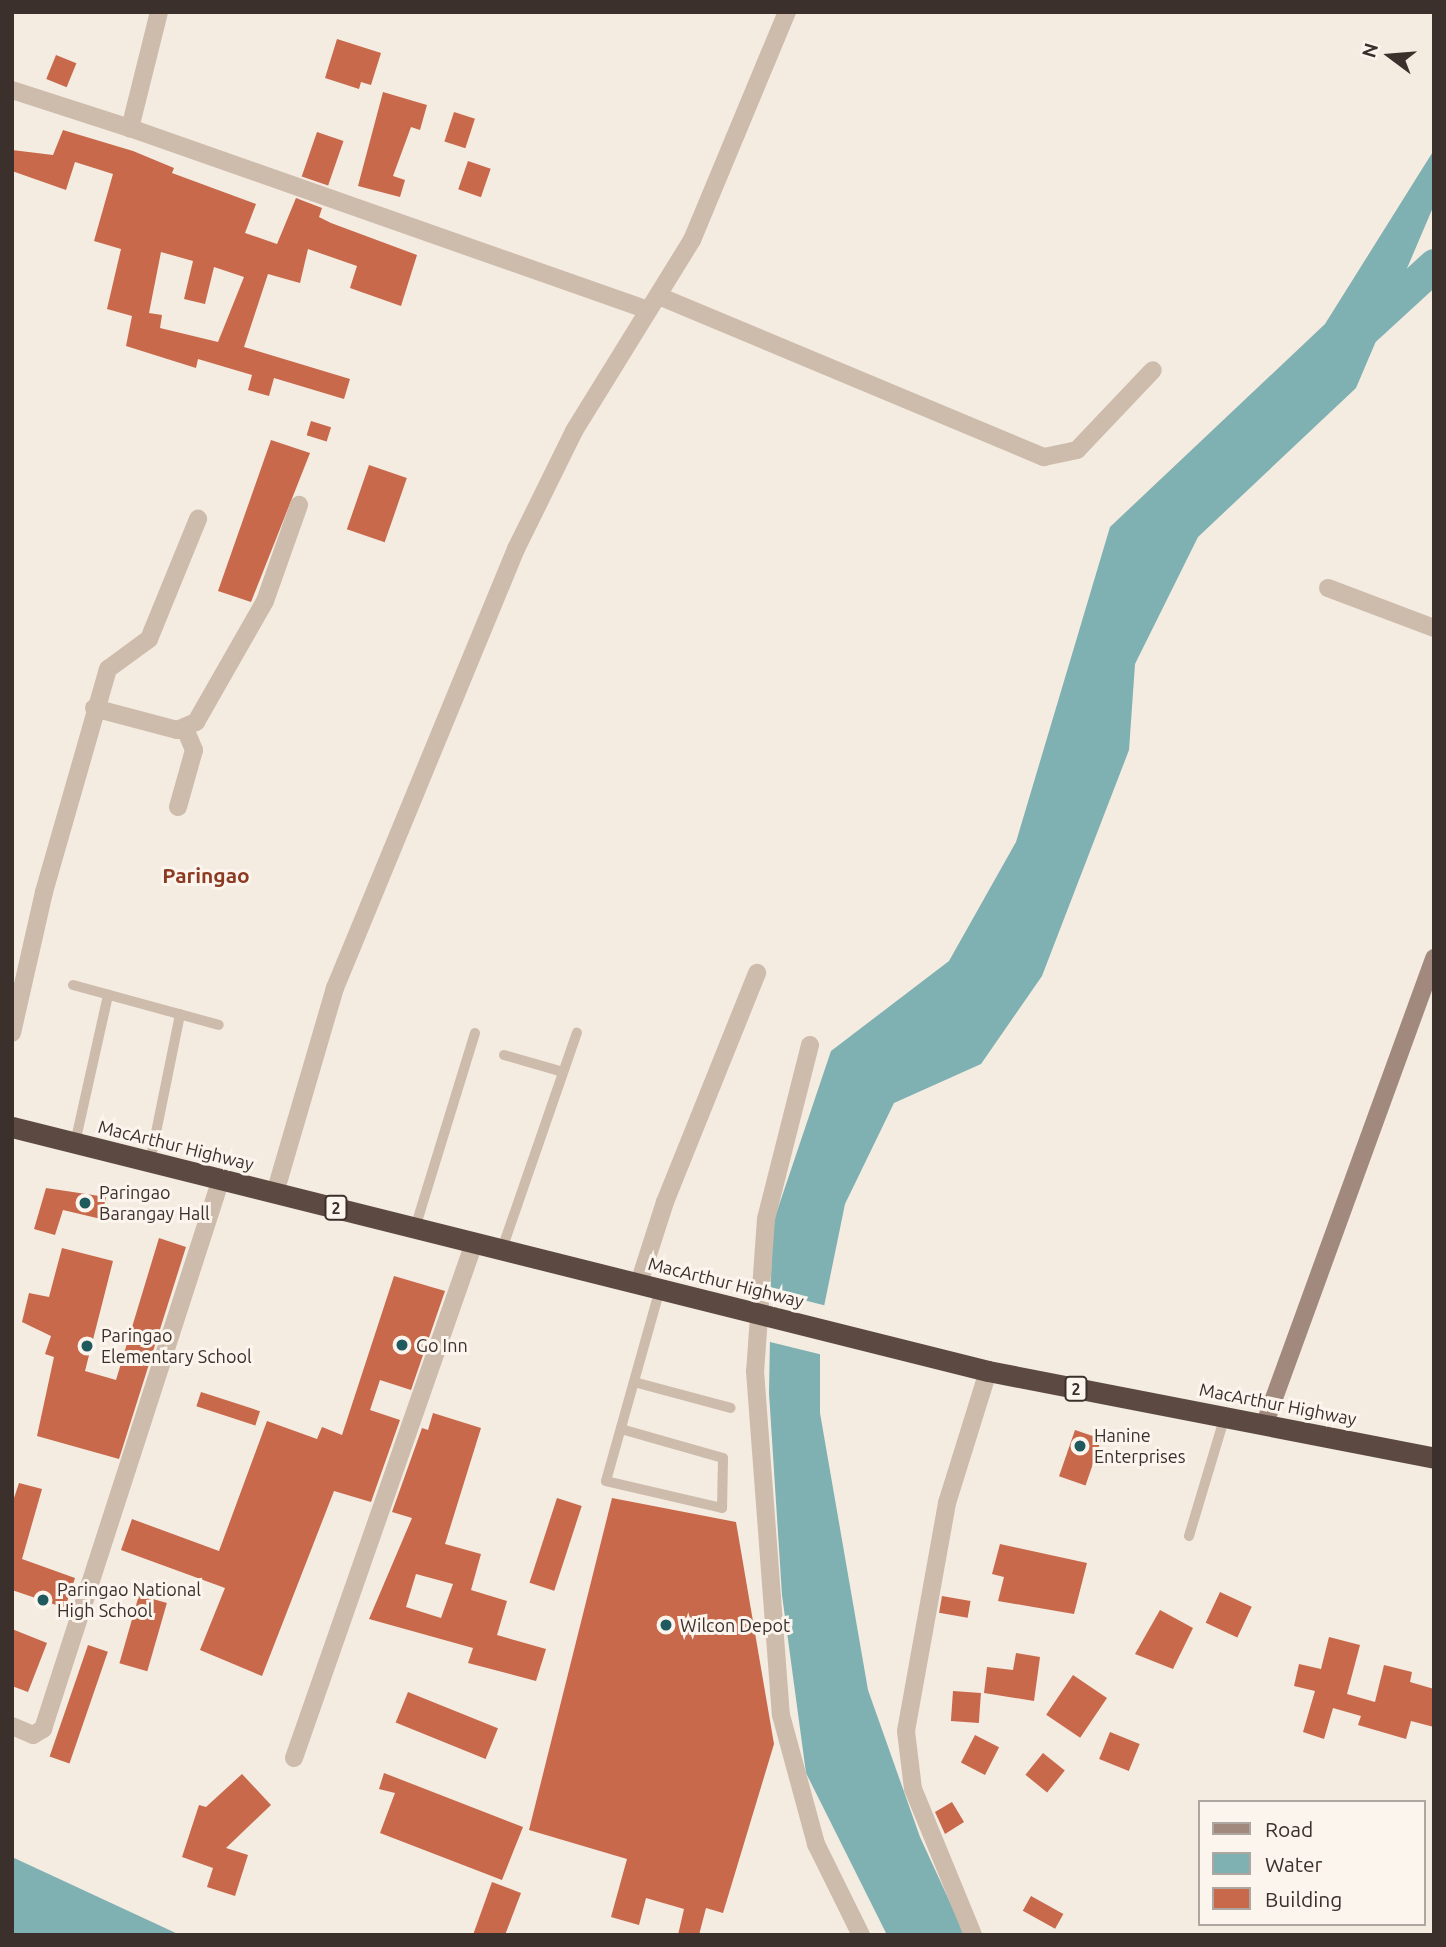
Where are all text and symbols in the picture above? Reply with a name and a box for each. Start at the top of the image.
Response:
north arrow [1355,21,1425,91]
text: N [1357,40,1382,60]
district label: Paringao [162,862,250,888]
street label: MacArthur Highway [96,1115,256,1175]
place label: Paringao Barangay Hall [99,1182,210,1224]
marker: Paringao Barangay Hall [77,1195,93,1211]
road number: 2 [324,1196,348,1220]
street label: MacArthur Highway [646,1252,806,1312]
place label: Paringao Elementary School [101,1325,252,1368]
place label: Go Inn [416,1334,468,1356]
marker: Go Inn [394,1337,410,1353]
marker: Paringao Elementary School [79,1338,95,1354]
road number: 2 [1064,1376,1088,1401]
street label: MacArthur Highway [1198,1378,1358,1430]
place label: Hanine Enterprises [1094,1425,1185,1468]
marker: Hanine Enterprises [1072,1438,1088,1454]
place label: Paringao National High School [57,1579,201,1622]
marker: Paringao National High School [35,1592,51,1608]
place label: Wilcon Depot [680,1614,790,1636]
marker: Wilcon Depot [658,1617,674,1633]
legend [1198,1800,1425,1926]
text: Road [1265,1817,1313,1841]
text: Water [1265,1852,1323,1876]
text: Building [1265,1887,1342,1911]

